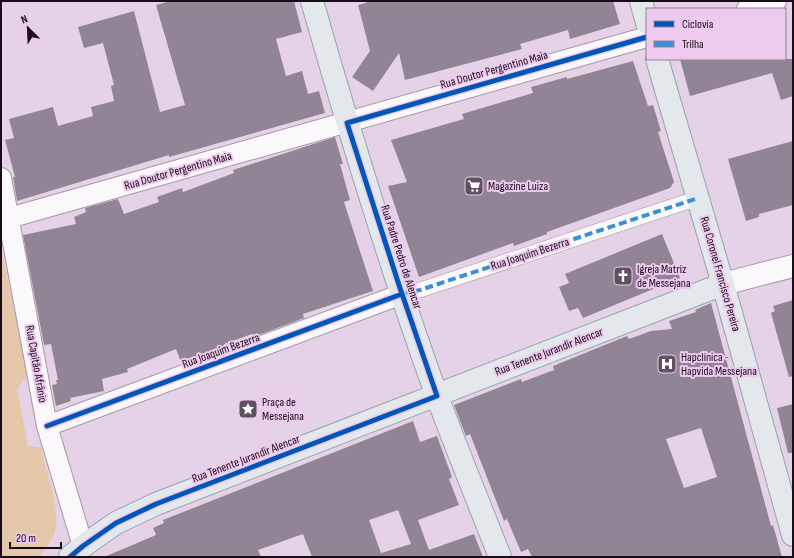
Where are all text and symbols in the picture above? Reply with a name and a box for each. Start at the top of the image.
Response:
north arrow [8,8,48,48]
legend [646,8,786,60]
text: N [19,12,30,26]
text: Ciclovia [682,17,714,32]
text: Trilha [682,37,704,52]
street label: Rua Doutor Pergentino Maia [438,47,550,93]
street label: Rua Doutor Pergentino Maia [122,148,234,194]
supermarket icon: Magazine Luiza [463,175,485,197]
place label: Magazine Luiza [488,179,548,194]
street label: Rua Padre Pedro de Alencar [377,203,425,311]
street label: Rua Coronel Francisco Pereira [696,215,744,333]
street label: Rua Joaquim Bezerra [489,234,571,274]
place label: Igreja Matriz de Messejana [637,262,691,291]
church icon: Igreja Matriz de Messejana [612,265,634,287]
street label: Rua Capitão Afrânio [22,324,50,404]
street label: Rua Tenente Jurandir Alencar [493,324,606,380]
street label: Rua Joaquim Bezerra [180,330,262,372]
place label: Hapclínica - Hapvida Messejana [681,350,757,379]
hospital icon: Hapclínica - Hapvida Messejana [656,353,678,375]
place label: Praça de Messejana [262,395,304,424]
place icon: Praça de Messejana [237,398,259,420]
street label: Rua Tenente Jurandir Alencar [190,431,303,487]
scale bar [10,524,61,550]
text: 20 m [16,531,36,546]

